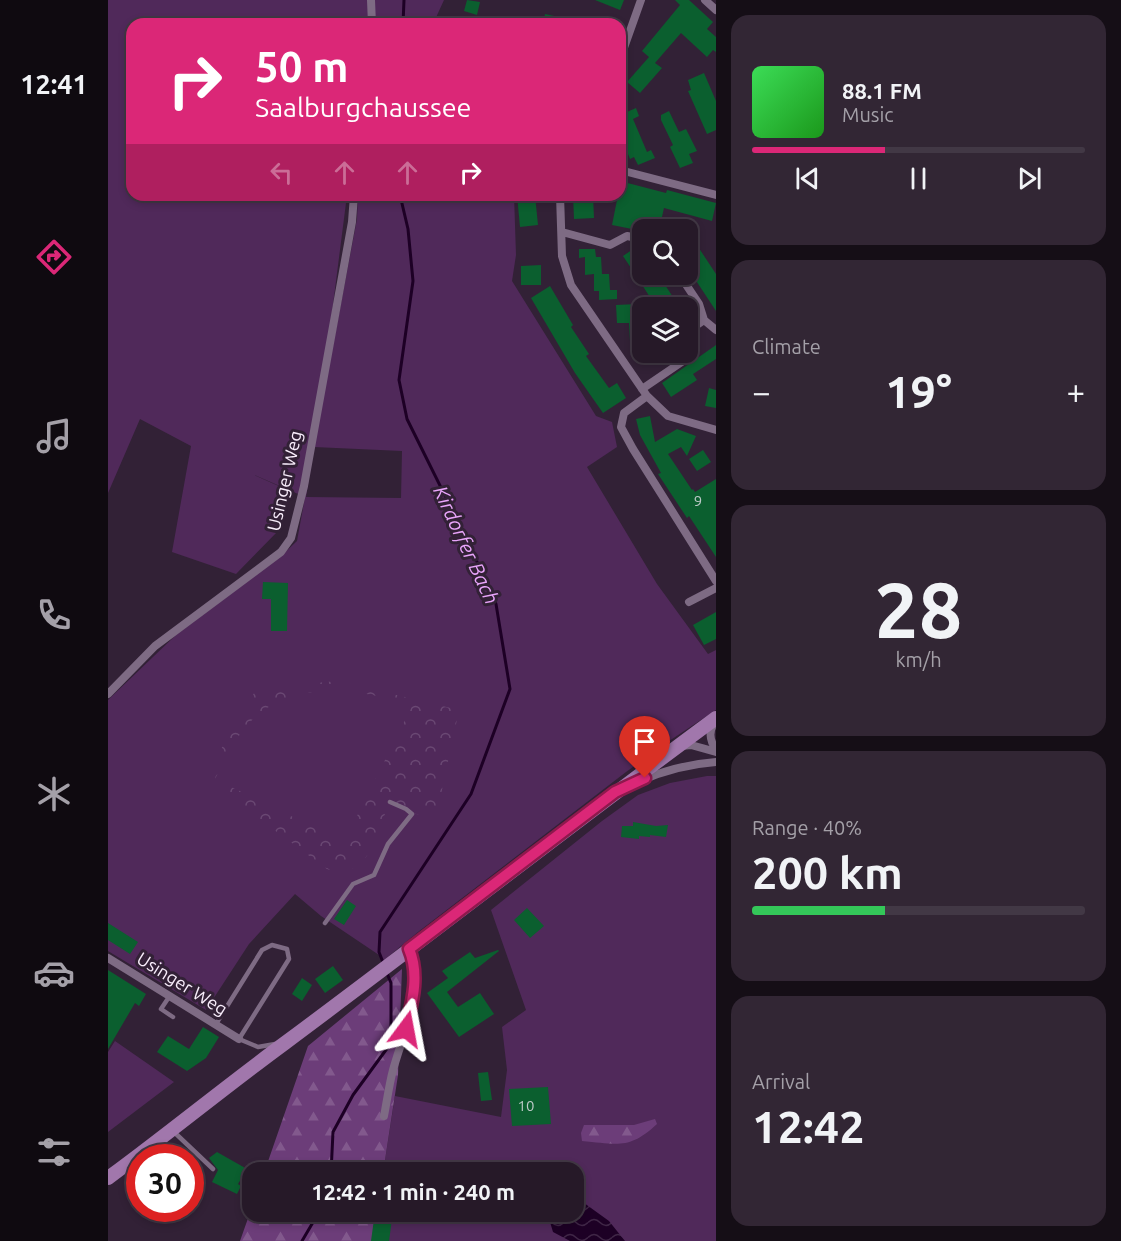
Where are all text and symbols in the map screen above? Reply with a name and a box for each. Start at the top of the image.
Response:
icon: right [156,42,234,120]
text: 50 m [255,43,349,90]
text: 12:41 [20,69,88,99]
text: 88.1 FM [842,78,922,103]
text: Saalburgchaussee [255,92,471,122]
text: Music [842,103,894,126]
icon: left [265,156,298,189]
icon: ahead [328,156,361,189]
icon: ahead [391,156,424,189]
icon: right [454,156,487,189]
icon: previous [791,162,824,195]
icon: pause [902,162,935,195]
icon: next [1013,162,1046,195]
map controls [632,219,698,363]
button: search [632,219,698,285]
icon: directions [33,236,75,278]
button: layers [632,297,698,363]
text: Climate [752,335,821,358]
text: 19° [885,366,952,417]
text: − [752,373,771,410]
text: + [1066,373,1085,410]
icon: music [33,415,75,457]
street label: Usinger Weg [263,429,305,533]
water label: Kirdorfer Bach [429,482,504,608]
house number: 9 [694,492,702,509]
text: 28 [875,565,962,653]
icon: phone [33,594,75,636]
text: km/h [895,648,942,671]
pin [619,716,670,778]
icon: arrive [628,725,661,758]
icon: climate [33,773,75,815]
text: Range · 40% [752,816,862,839]
text: 200 km [752,847,903,898]
street label: Usinger Weg [134,947,231,1019]
icon: car [33,952,75,994]
position arrow [374,997,438,1061]
text: Arrival [752,1070,810,1093]
house number: 10 [518,1097,534,1114]
text: 12:42 [752,1101,865,1152]
icon: filters [33,1131,75,1173]
speed limit sign: 30 [126,1144,204,1222]
text: 12:42 · 1 min · 240 m [311,1179,515,1204]

